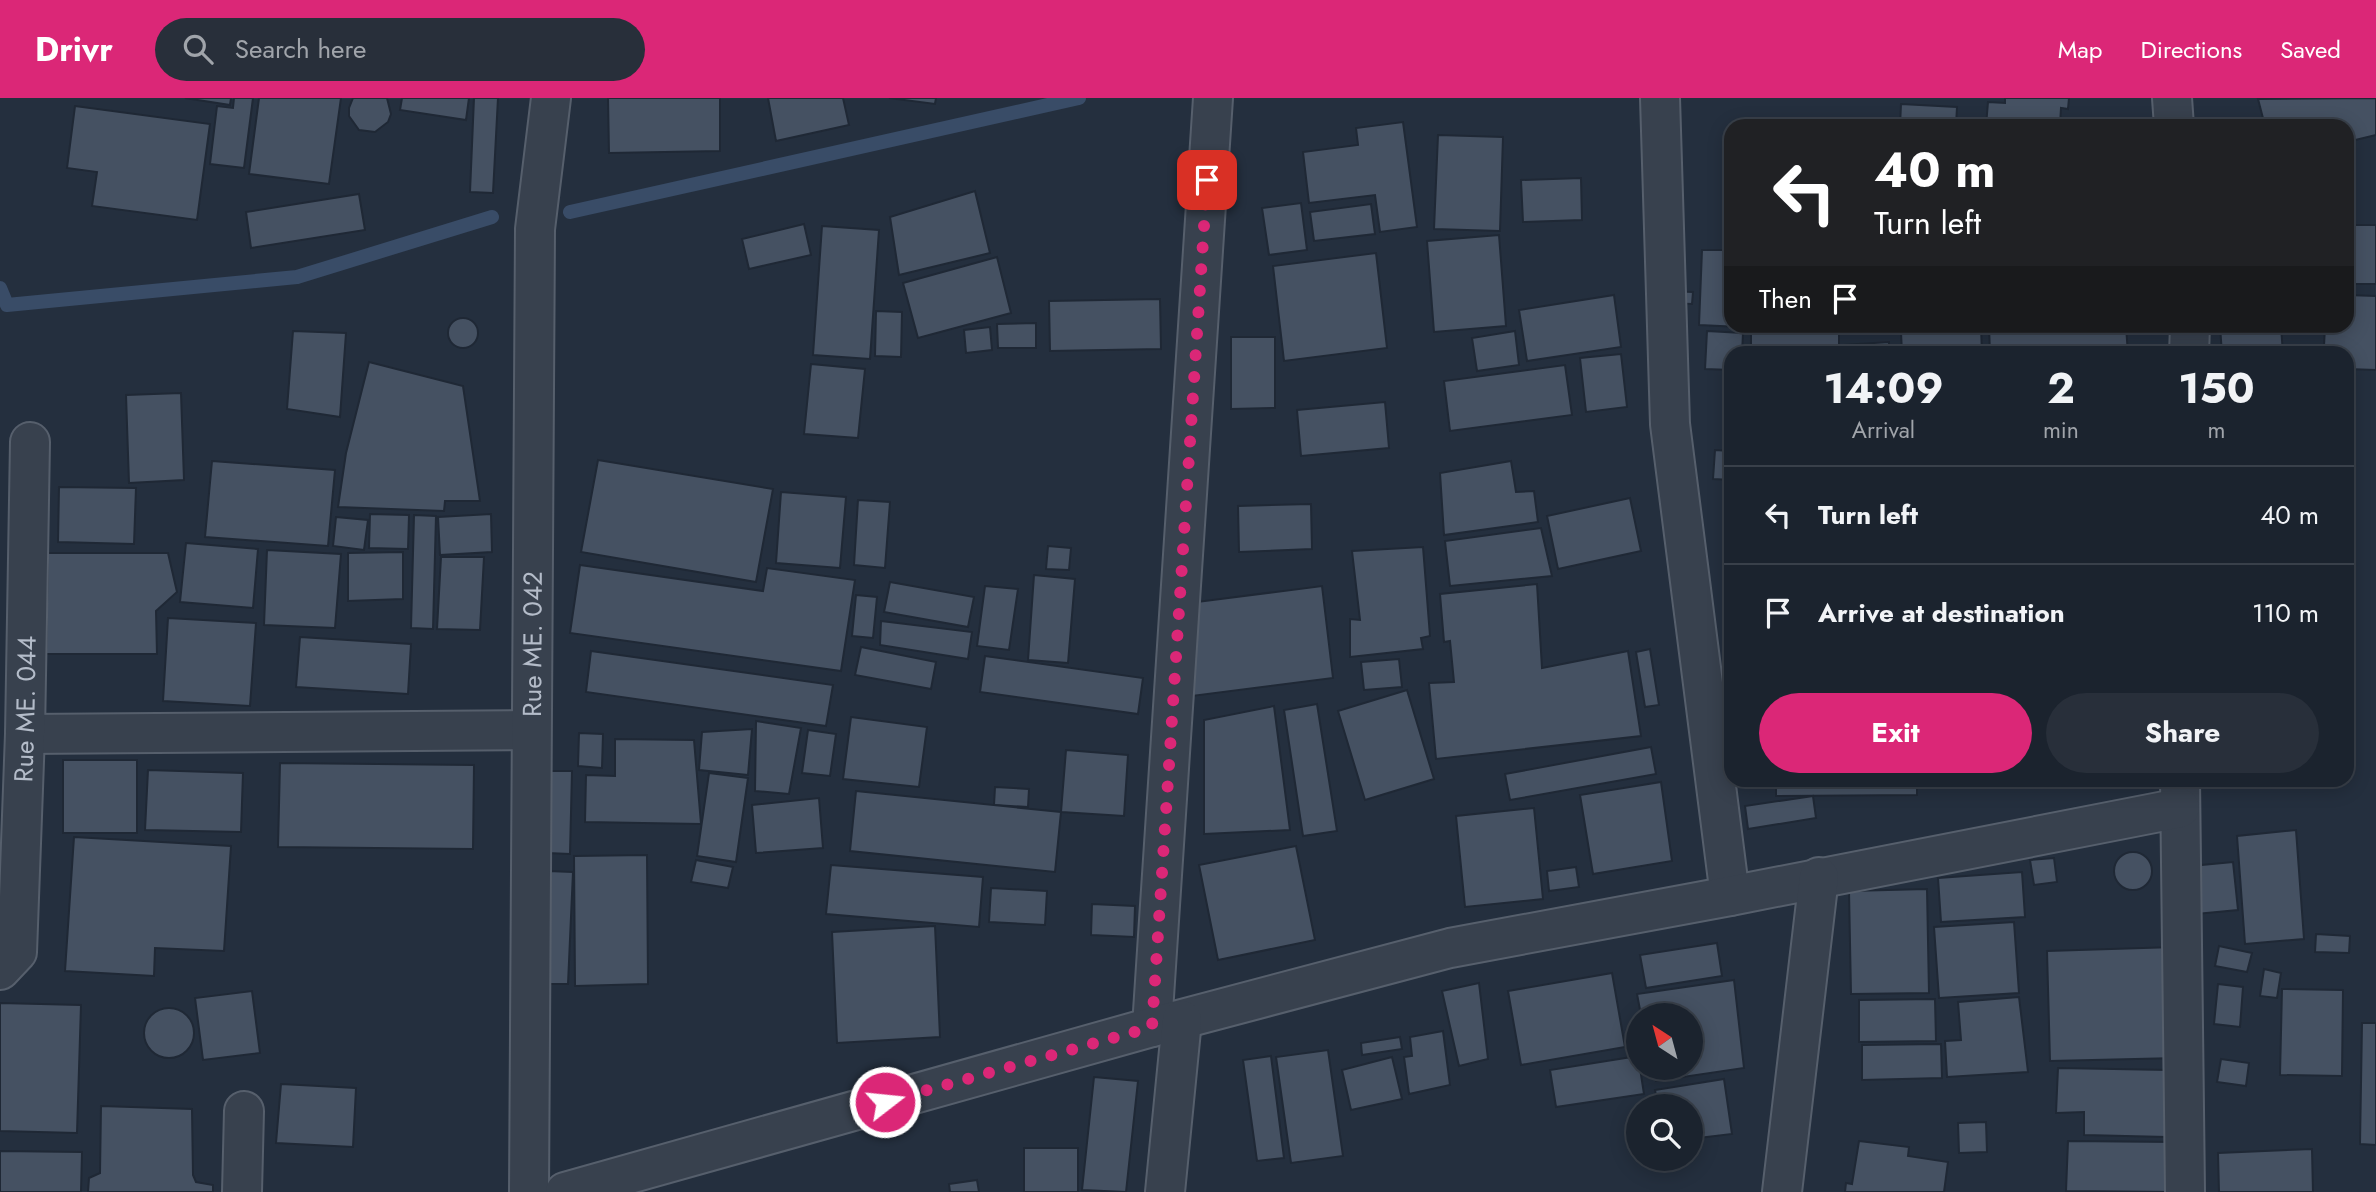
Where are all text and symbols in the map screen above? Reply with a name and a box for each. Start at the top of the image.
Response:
search box [155,18,645,81]
text: Drivr [35,26,113,73]
icon: search [179,30,217,68]
text: Search here [235,30,366,68]
text: Map [2058,32,2103,67]
text: Directions [2141,32,2242,67]
text: Saved [2280,32,2341,67]
text: 40 m [1874,135,1996,205]
icon: left [1759,147,1850,238]
pin [1177,150,1237,210]
icon: arrive [1188,161,1226,199]
text: Turn left [1874,200,1981,246]
text: Then [1759,280,1812,318]
icon: arrive [1826,280,1864,318]
text: 14:09 [1823,358,1944,419]
text: 2 [2047,358,2075,419]
text: 150 [2178,358,2255,419]
text: Arrival [1852,413,1915,447]
text: min [2043,413,2079,447]
text: m [2207,413,2225,447]
icon: left [1759,496,1797,534]
text: Turn left [1818,496,1918,534]
text: 40 m [2260,496,2319,534]
street label: Rue ME. 042 [513,571,552,717]
icon: arrive [1759,594,1797,632]
text: Arrive at destination [1818,594,2065,632]
text: 110 m [2252,594,2319,632]
street label: Rue ME. 044 [4,635,46,783]
button: Exit [1759,693,2032,773]
button: Share [2046,693,2319,773]
north arrow [1626,1003,1703,1080]
map controls [1626,1003,1703,1171]
position arrow [848,1065,922,1139]
button: search [1626,1094,1703,1171]

